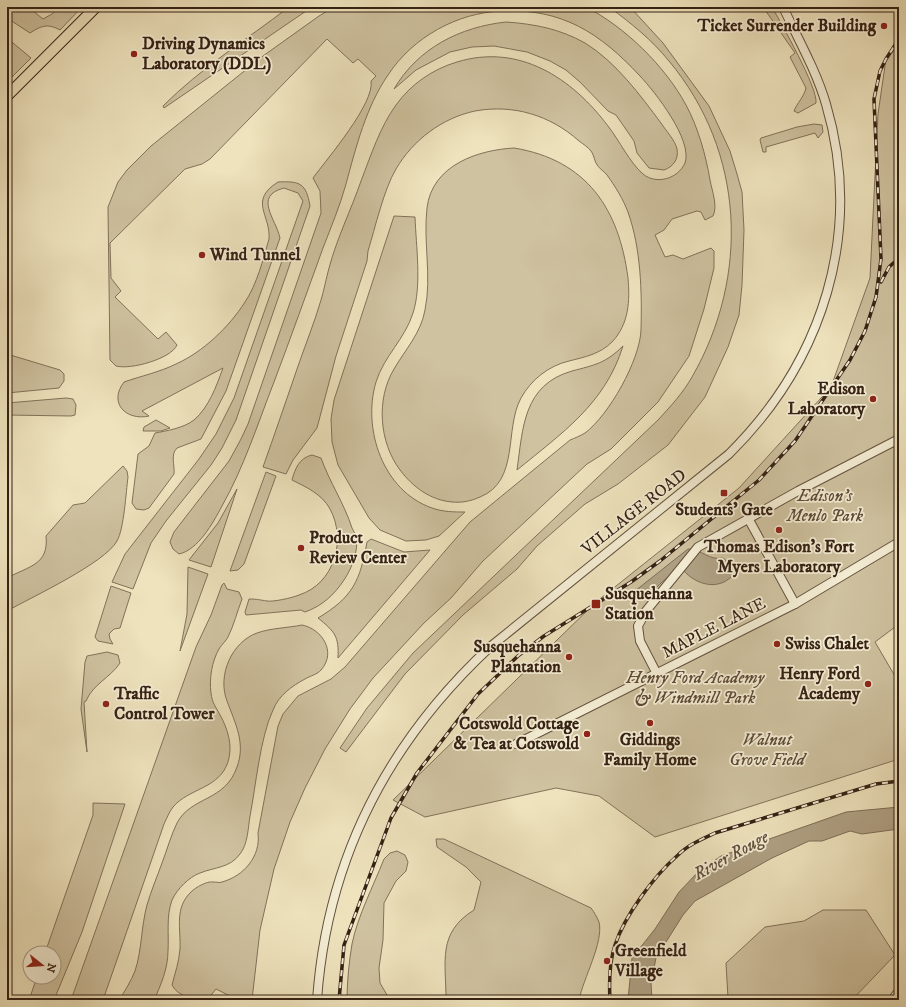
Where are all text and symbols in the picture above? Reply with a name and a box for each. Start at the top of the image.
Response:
place label: Ticket Surrender Building [696,15,877,37]
marker: Ticket Surrender Building [879,21,889,31]
place label: Driving Dynamics Laboratory (DDL) [142,33,272,75]
marker: Driving Dynamics Laboratory (DDL) [129,49,139,59]
place label: Wind Tunnel [209,244,301,266]
marker: Wind Tunnel [197,250,207,260]
place label: Edison Laboratory [788,378,866,420]
marker: Edison Laboratory [868,394,878,404]
street label: VILLAGE ROAD [576,464,691,560]
park label: Edison's Menlo Park [786,485,864,527]
marker: Students' Gate [719,488,729,498]
place label: Students' Gate [675,499,773,521]
marker: Thomas Edison’s Fort Myers Laboratory [774,525,784,535]
place label: Product Review Center [309,527,407,569]
place label: Thomas Edison’s Fort Myers Laboratory [703,536,855,578]
marker: Product Review Center [296,543,306,553]
place label: Susquehanna Station [605,583,693,625]
street label: MAPLE LANE [658,592,770,664]
marker: Susquehanna Station [590,598,602,610]
place label: Swiss Chalet [785,633,870,655]
place label: Susquehanna Plantation [473,636,562,678]
marker: Swiss Chalet [772,639,782,649]
marker: Susquehanna Plantation [564,652,574,662]
place label: Henry Ford Academy [779,663,861,705]
park label: Henry Ford Academy & Windmill Park [625,667,765,709]
marker: Henry Ford Academy [863,679,873,689]
place label: Traffic Control Tower [113,683,215,725]
marker: Traffic Control Tower [101,699,111,709]
place label: Cotswold Cottage & Tea at Cotswold [454,713,580,755]
marker: Giddings Family Home [645,718,655,728]
marker: Cotswold Cottage & Tea at Cotswold [582,729,592,739]
place label: Giddings Family Home [604,729,696,771]
park label: Walnut Grove Field [729,729,808,771]
water label: River Rouge [689,826,773,886]
place label: Greenfield Village [614,940,687,982]
north arrow [22,945,62,985]
marker: Greenfield Village [602,956,612,966]
text: N [43,961,59,974]

